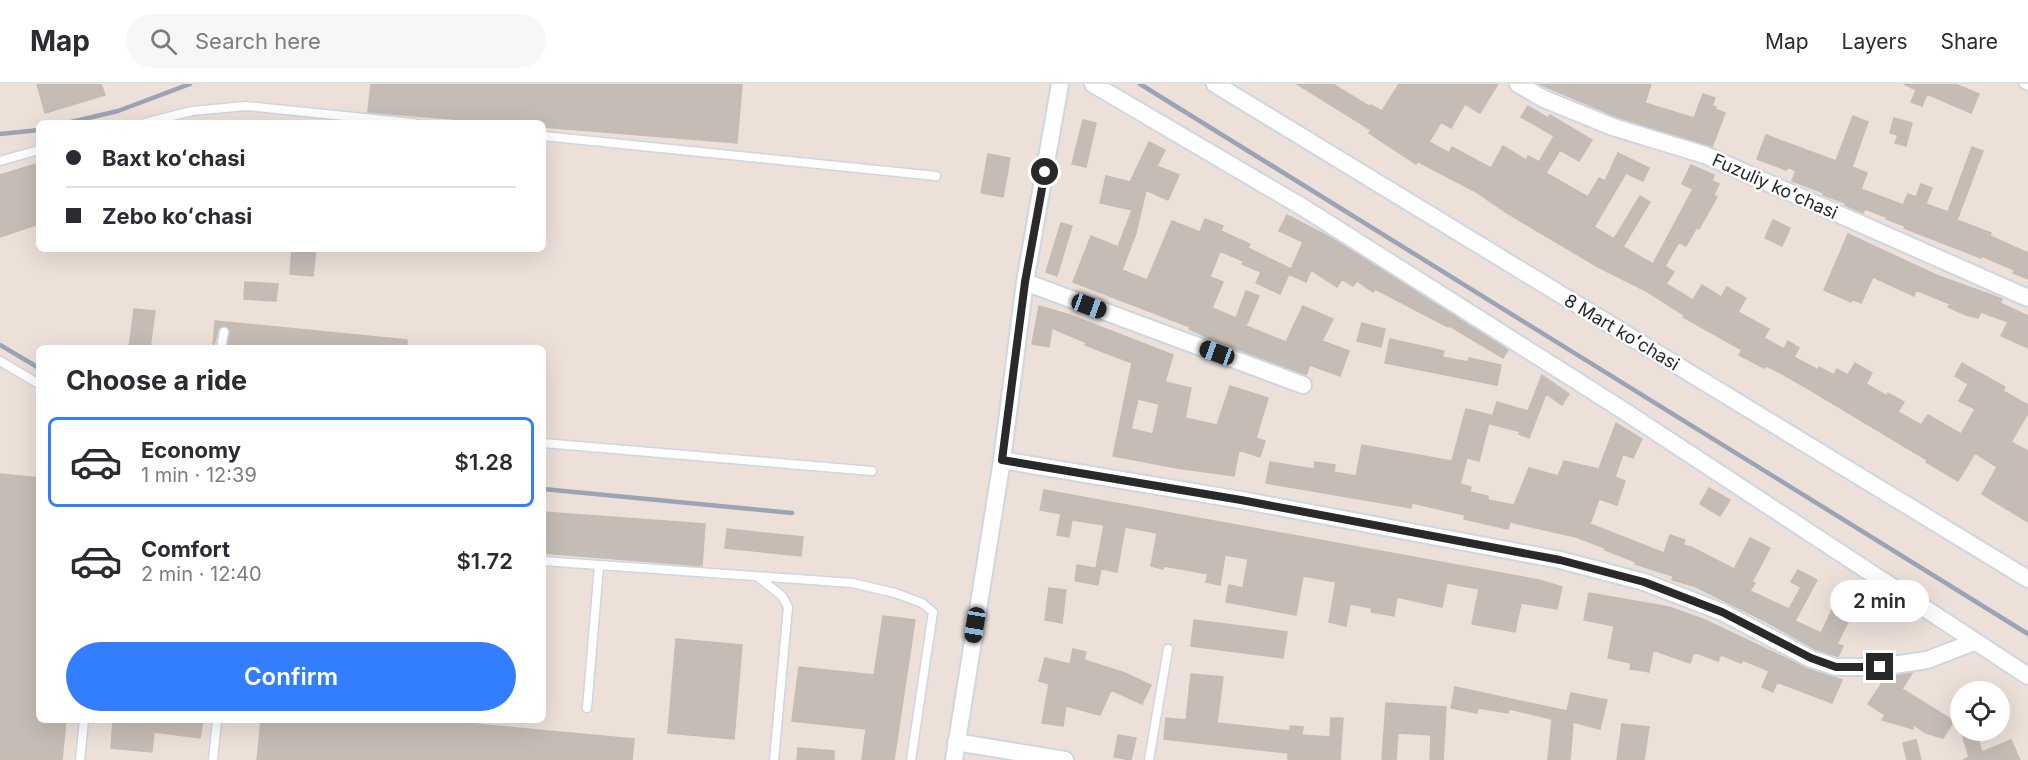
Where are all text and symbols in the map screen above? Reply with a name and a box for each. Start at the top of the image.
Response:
search box [126,14,546,68]
text: Map [30,24,90,58]
icon: search [147,25,180,58]
text: Search here [195,28,321,54]
text: Map [1765,29,1809,54]
text: Layers [1842,29,1908,54]
text: Share [1941,29,1998,54]
text: Baxt koʻchasi [102,145,246,171]
street label: Fuzuliy koʻchasi [1709,149,1841,223]
route start [1031,158,1058,185]
text: Zebo koʻchasi [102,203,252,229]
street label: 8 Mart koʻchasi [1561,289,1683,375]
car [1069,291,1109,321]
car [1197,338,1237,368]
text: Choose a ride [66,364,247,397]
icon: car [69,435,123,489]
text: Economy [141,437,241,463]
text: $1.28 [455,449,513,475]
text: 1 min · 12:39 [141,463,257,487]
icon: car [69,534,123,588]
text: Comfort [141,536,230,562]
text: $1.72 [456,548,513,574]
text: 2 min · 12:40 [141,562,262,586]
callout: 2 min [1830,580,1930,622]
text: 2 min [1853,589,1906,613]
car [963,606,987,644]
button: Confirm [66,642,516,711]
route end [1866,653,1893,680]
map controls [1950,681,2010,741]
button: locate [1950,681,2010,741]

